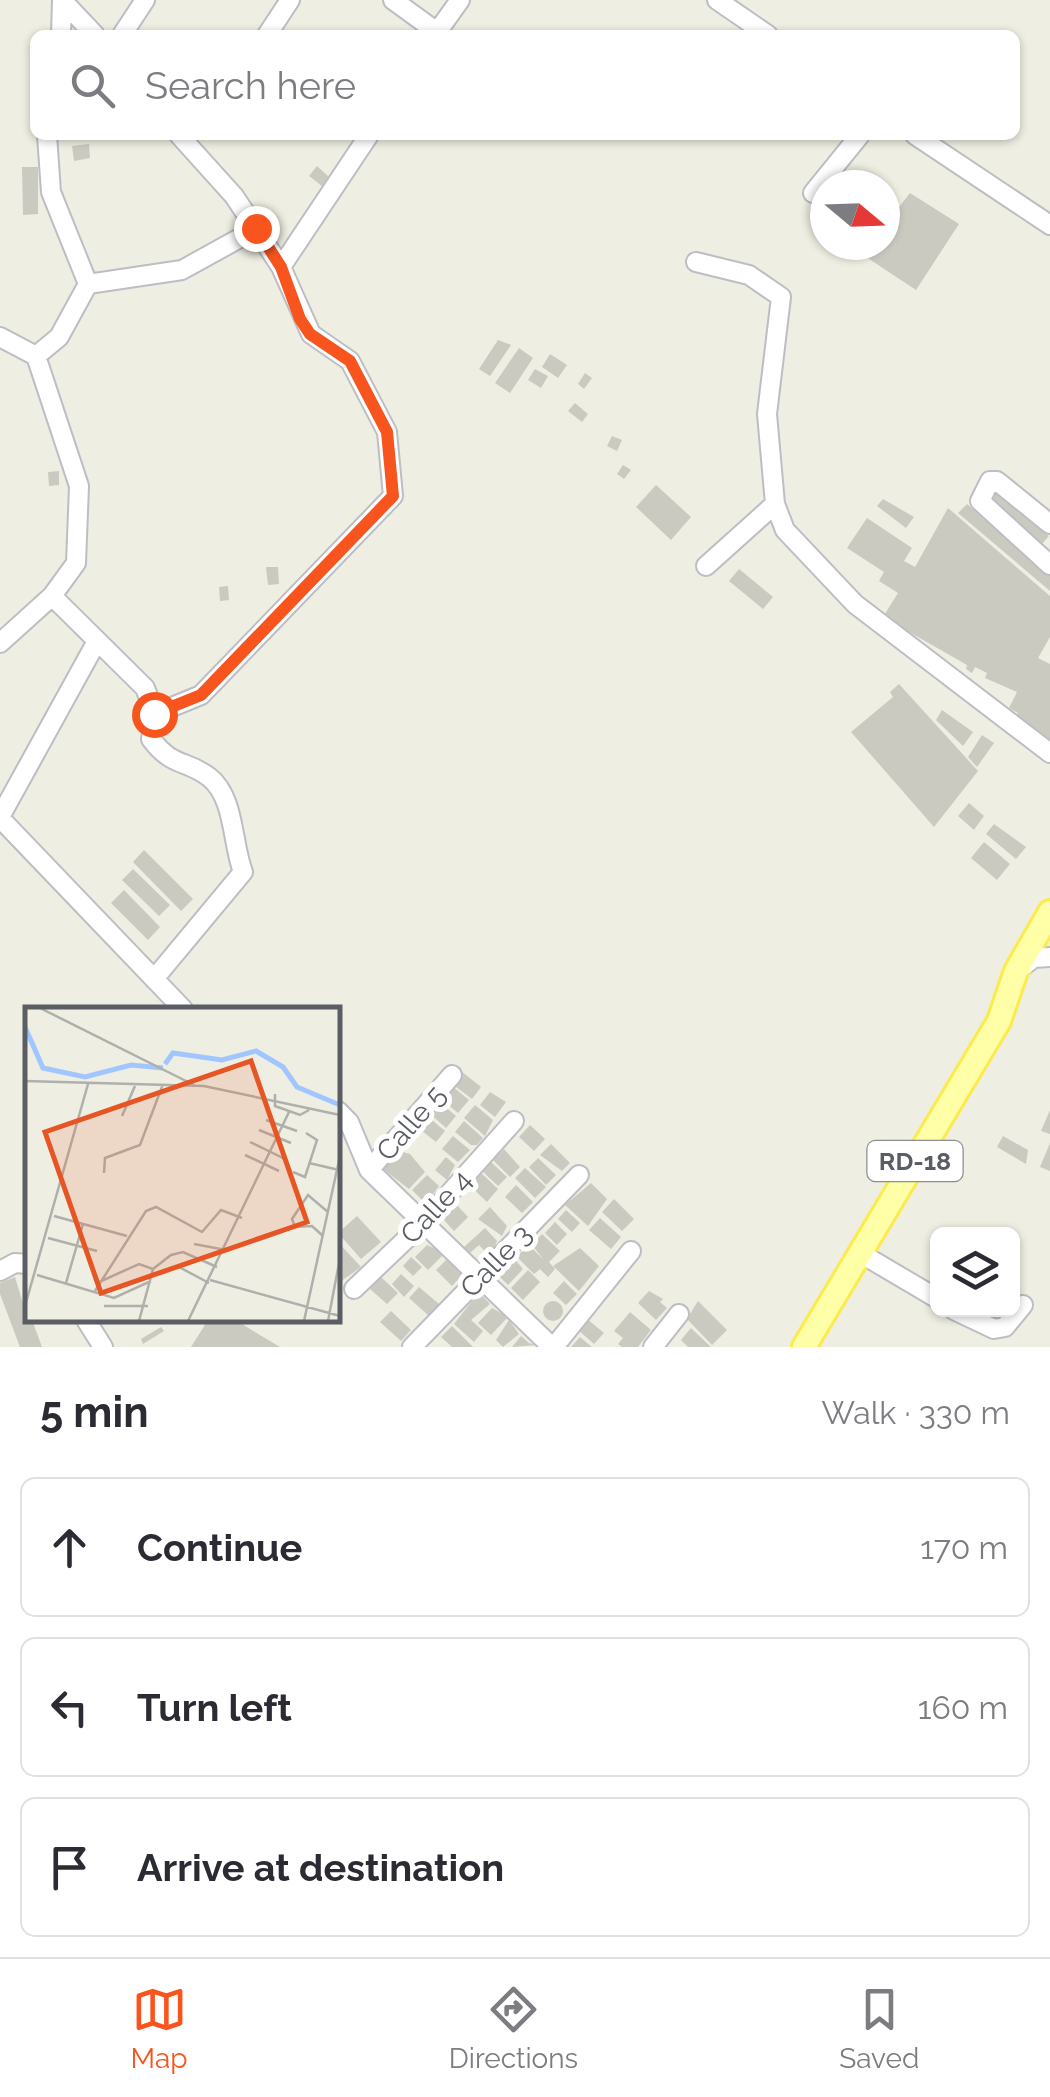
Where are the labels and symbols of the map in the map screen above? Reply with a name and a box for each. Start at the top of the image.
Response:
north arrow [810,170,900,260]
route end [234,206,280,252]
route start [132,692,178,738]
inset map [25,1007,340,1322]
street label: Calle 5 [370,1079,452,1167]
road number: RD-18 [868,1141,962,1181]
street label: Calle 4 [394,1163,478,1251]
street label: Calle 3 [453,1218,539,1304]

